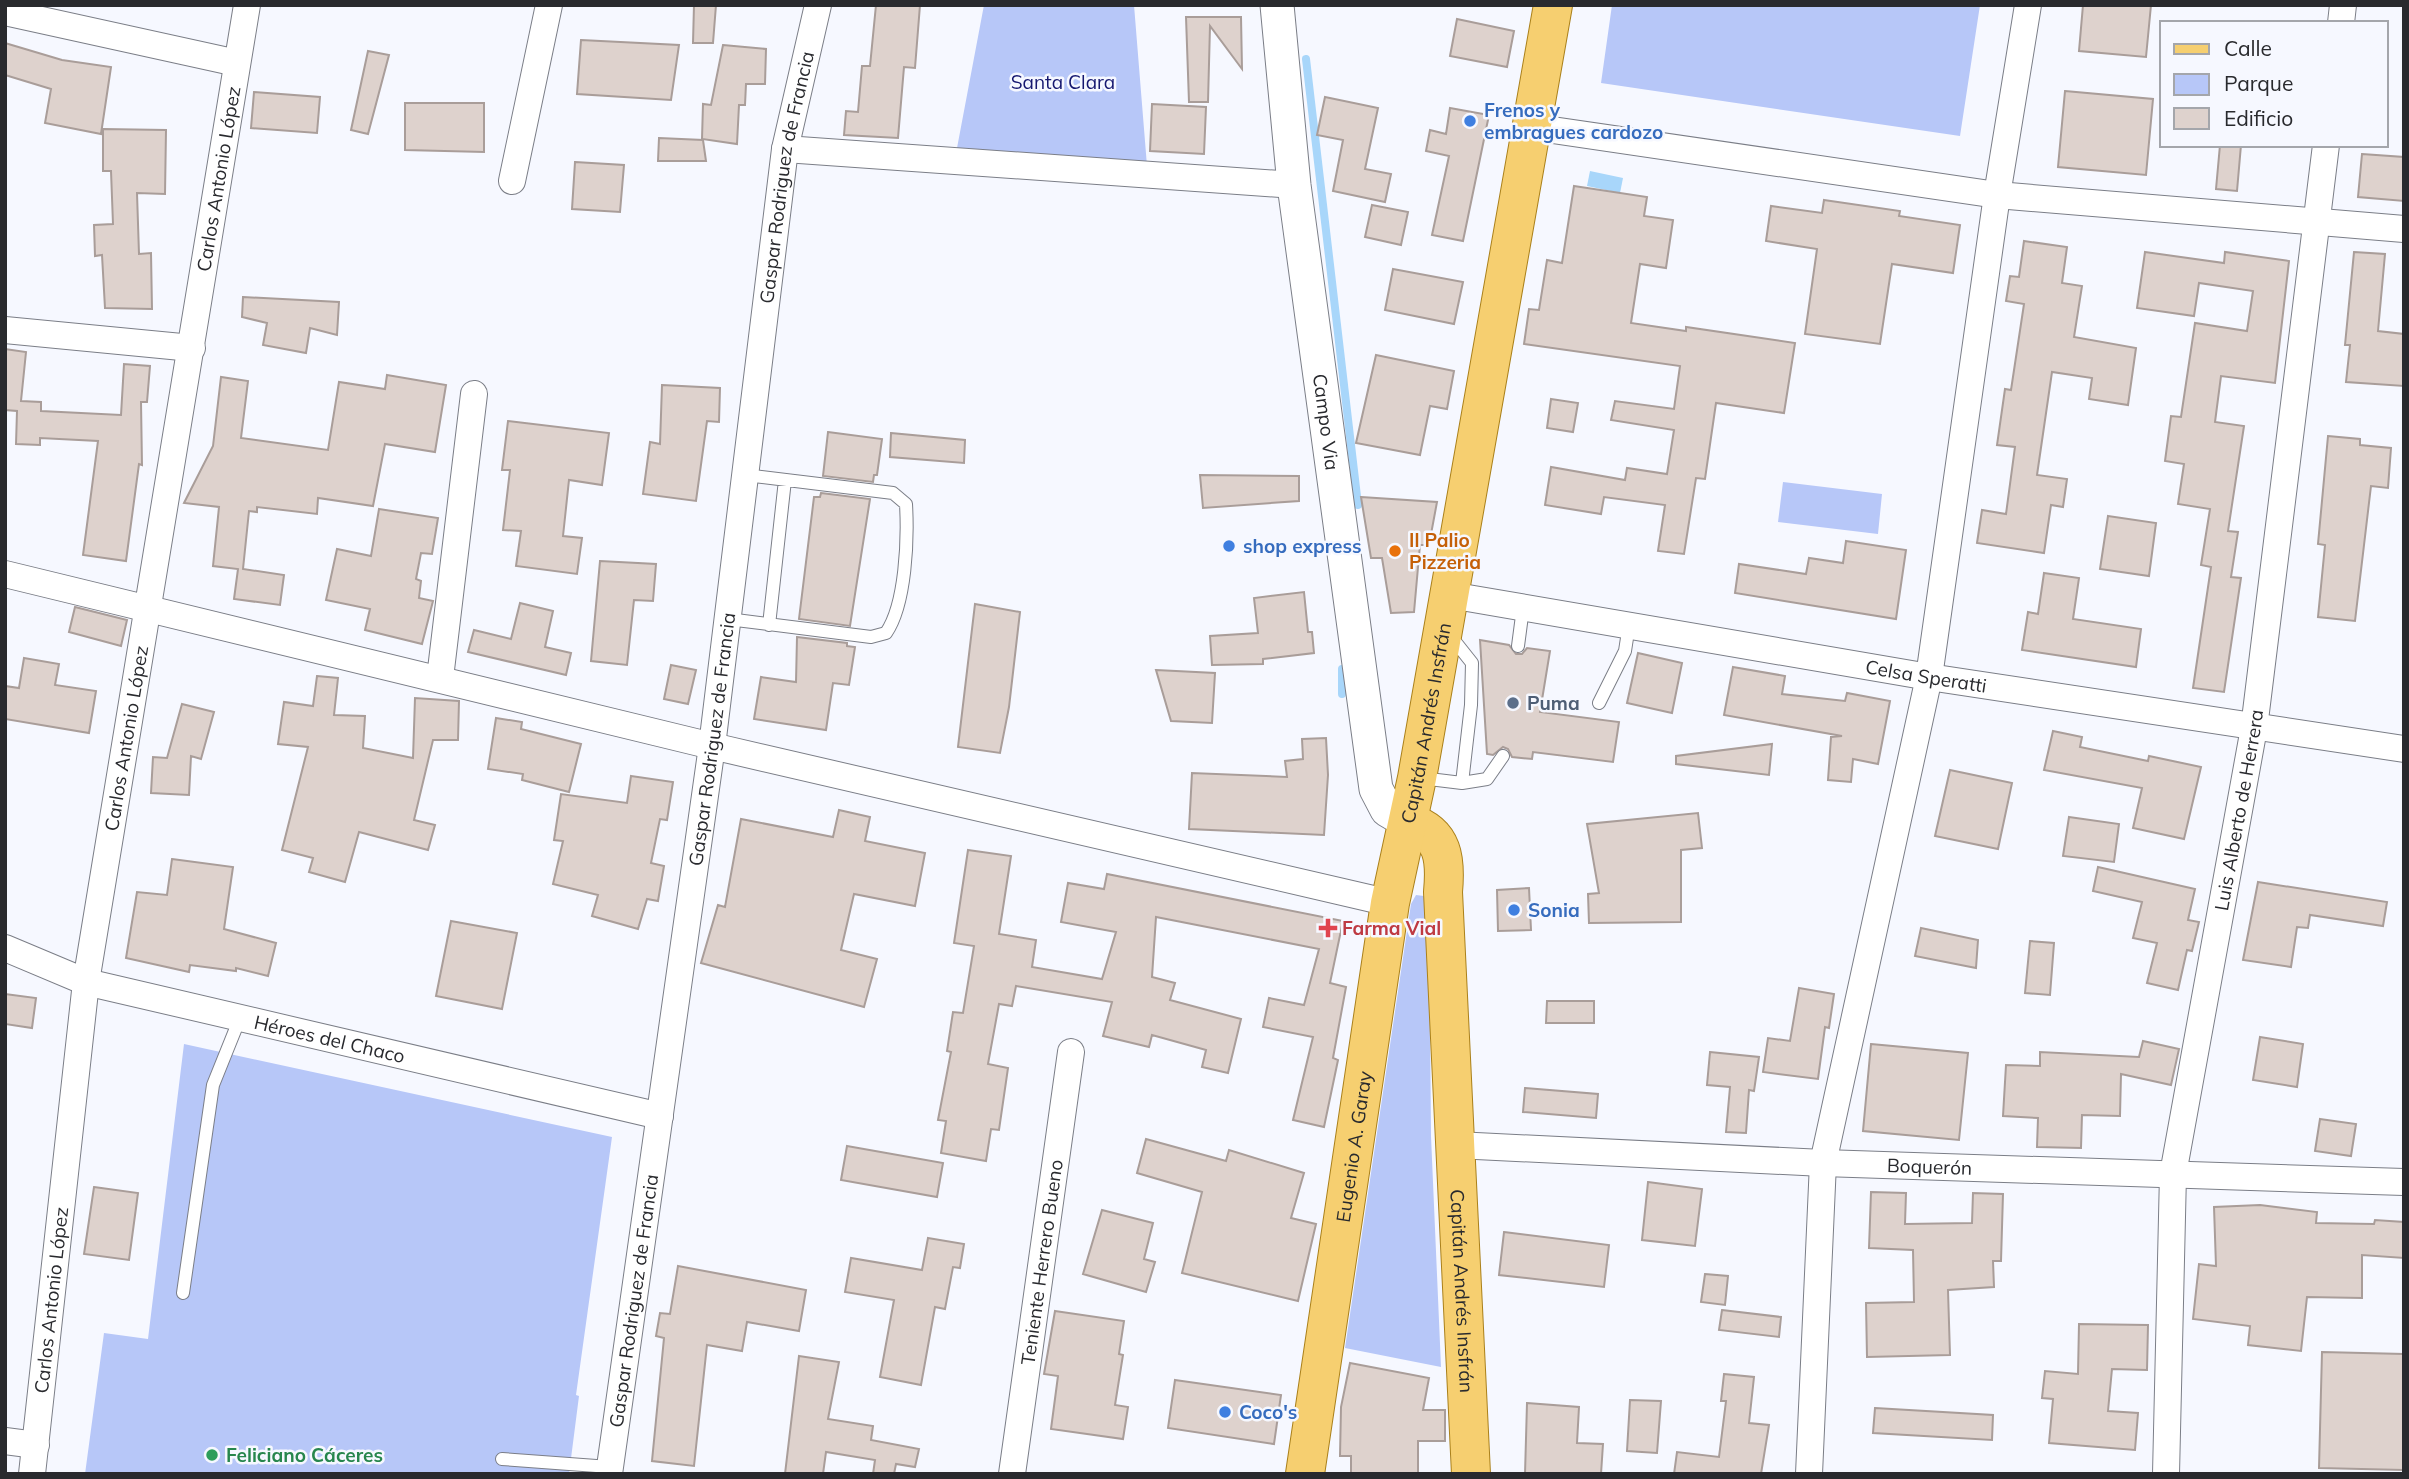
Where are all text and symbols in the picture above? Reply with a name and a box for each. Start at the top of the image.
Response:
legend [2160,21,2388,147]
text: Calle [2224,35,2272,61]
street label: Gaspar Rodriguez de Francia [754,49,819,305]
park label: Santa Clara [1011,70,1115,94]
text: Parque [2224,70,2293,96]
street label: Carlos Antonio López [191,84,245,273]
place label: Frenos y embragues cardozo [1484,98,1663,144]
text: Edificio [2224,105,2293,131]
marker: Frenos y embragues cardozo [1462,113,1478,129]
street label: Campo Via [1308,372,1345,472]
place label: Il Palio Pizzeria [1409,528,1481,574]
place label: shop express [1243,534,1362,558]
marker: shop express [1221,538,1237,554]
marker: Il Palio Pizzeria [1387,543,1403,559]
street label: Gaspar Rodriguez de Francia [683,611,740,868]
street label: Capitán Andrés Insfrán [1396,621,1456,825]
street label: Carlos Antonio López [99,644,153,833]
street label: Celsa Speratti [1864,654,1988,698]
place label: Puma [1527,691,1580,715]
marker: Puma [1505,695,1521,711]
street label: Luis Alberto de Herrera [2209,708,2268,913]
place label: Sonia [1528,898,1580,922]
marker: Sonia [1506,902,1522,918]
place label: Farma Vial [1342,916,1441,940]
marker: Farma Vial [1320,920,1336,936]
street label: Héroes del Chaco [252,1010,407,1068]
street label: Eugenio A. Garay [1331,1069,1377,1224]
street label: Boquerón [1886,1153,1973,1180]
street label: Teniente Herrero Bueno [1015,1158,1068,1366]
street label: Gaspar Rodriguez de Francia [604,1173,663,1429]
street label: Capitán Andrés Insfrán [1445,1189,1479,1393]
street label: Carlos Antonio López [29,1205,73,1395]
place label: Coco's [1239,1400,1297,1424]
marker: Coco's [1217,1404,1233,1420]
place label: Feliciano Cáceres [226,1443,383,1467]
marker: Feliciano Cáceres [204,1447,220,1463]

